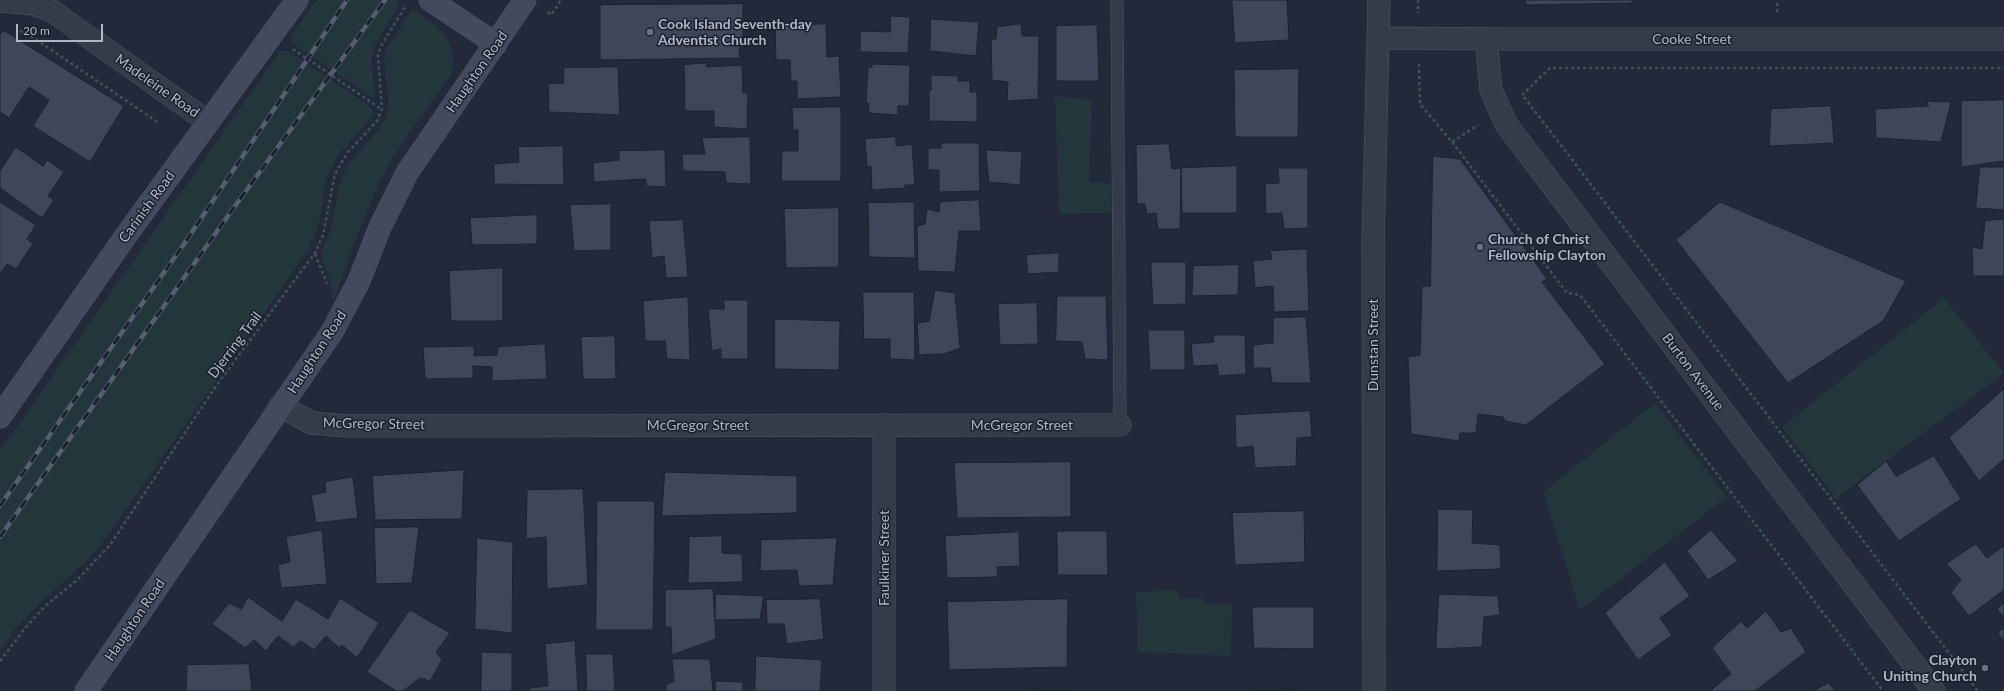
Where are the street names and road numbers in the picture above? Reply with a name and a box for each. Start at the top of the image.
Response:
street label: Haughton Road [443,28,511,116]
street label: Cooke Street [1652,31,1732,47]
street label: Madeleine Road [112,51,202,121]
street label: Carinish Road [115,168,179,246]
street label: Dunstan Street [1365,299,1381,391]
street label: Haughton Road [284,307,350,397]
street label: Djerring Trail [205,308,265,382]
street label: Burton Avenue [1658,330,1728,414]
street label: McGregor Street [323,415,425,433]
street label: McGregor Street [647,417,749,433]
street label: McGregor Street [971,417,1073,433]
street label: Faulkiner Street [876,510,892,606]
street label: Haughton Road [101,576,169,664]

